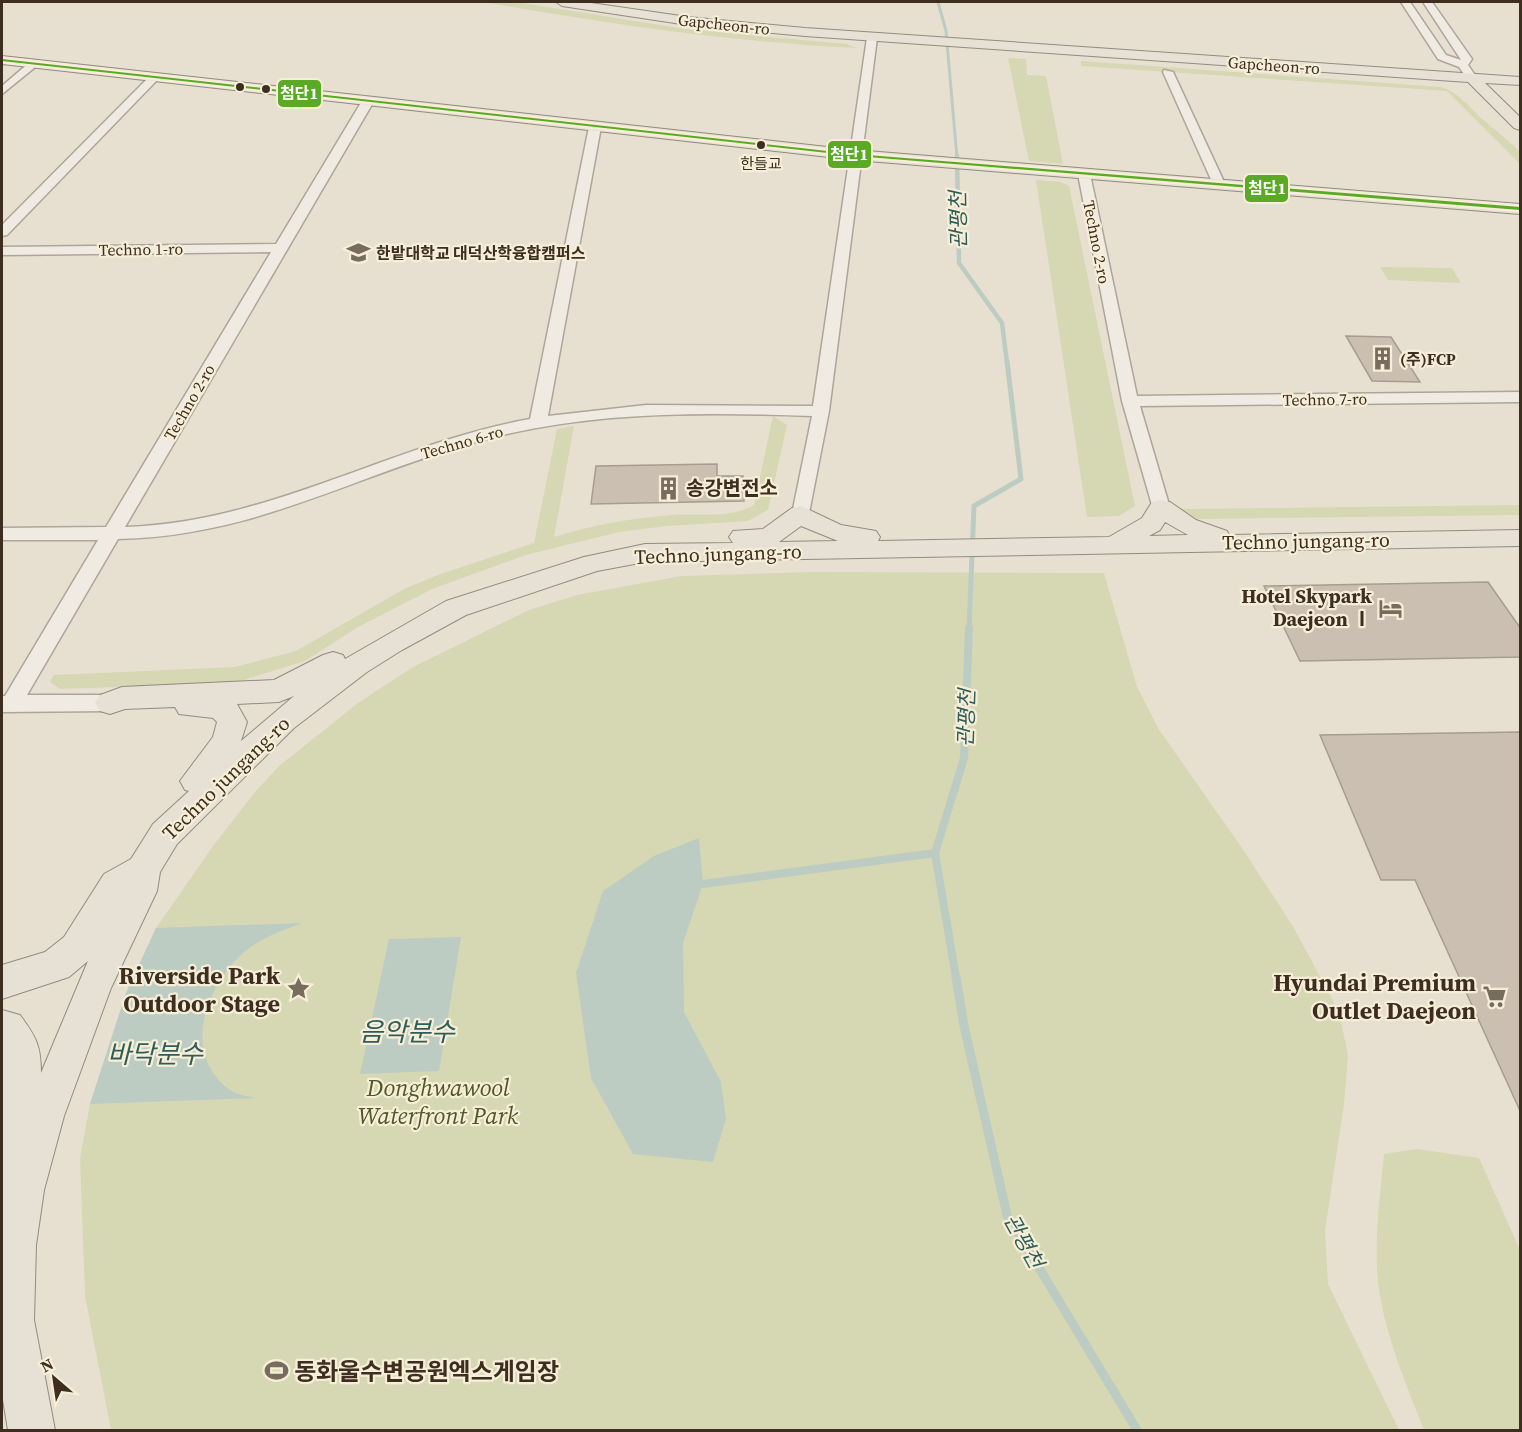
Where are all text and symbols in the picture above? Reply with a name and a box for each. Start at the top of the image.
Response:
street label: Gapcheon-ro [677,8,771,40]
street label: Gapcheon-ro [1227,51,1321,79]
line badge: 첨단1 [277,79,322,108]
unlabelled marker [234,81,246,93]
text: 첨단1 [280,82,318,104]
unlabelled marker [260,83,272,95]
marker: 한들교 [755,139,767,151]
line badge: 첨단1 [827,140,872,169]
text: 첨단1 [830,143,868,165]
place label: 한들교 [740,153,782,174]
line badge: 첨단1 [1244,174,1289,203]
text: 첨단1 [1248,177,1286,199]
water label: 관평천 [943,188,973,249]
street label: Techno 2-ro [1078,198,1116,286]
street label: Techno 1-ro [99,237,184,261]
school or university icon: 한밭대학교 대덕산학융합캠퍼스 [345,240,371,266]
place label: 한밭대학교 대덕산학융합캠퍼스 [376,242,586,264]
building icon: (주)FCP [1369,346,1395,372]
place label: (주)FCP [1400,348,1456,370]
street label: Techno 2-ro [158,360,220,444]
street label: Techno 7-ro [1283,387,1368,411]
street label: Techno 6-ro [418,420,506,464]
place label: 송강변전소 [686,474,778,502]
building icon: 송강변전소 [655,475,681,501]
street label: Techno jungang-ro [1222,526,1390,556]
street label: Techno jungang-ro [634,537,802,571]
place label: Hotel Skypark Daejeon Ⅰ [1241,582,1372,633]
hotel icon: Hotel Skypark Daejeon Ⅰ [1377,595,1403,621]
water label: 관평천 [950,686,982,747]
street label: Techno jungang-ro [156,710,296,846]
place label: Riverside Park Outdoor Stage [118,959,281,1020]
place label: Hyundai Premium Outlet Daejeon [1273,966,1476,1027]
place icon: Riverside Park Outdoor Stage [285,976,311,1002]
supermarket icon: Hyundai Premium Outlet Daejeon [1481,983,1507,1009]
water label: 음악분수 [359,1014,456,1050]
water label: 바닥분수 [107,1036,204,1072]
park label: Donghwawool Waterfront Park [358,1071,519,1132]
water label: 관평천 [997,1209,1052,1276]
north arrow [24,1348,84,1408]
text: N [36,1352,57,1377]
place label: 동화울수변공원엑스게임장 [294,1355,559,1388]
sports icon: 동화울수변공원엑스게임장 [263,1358,289,1384]

